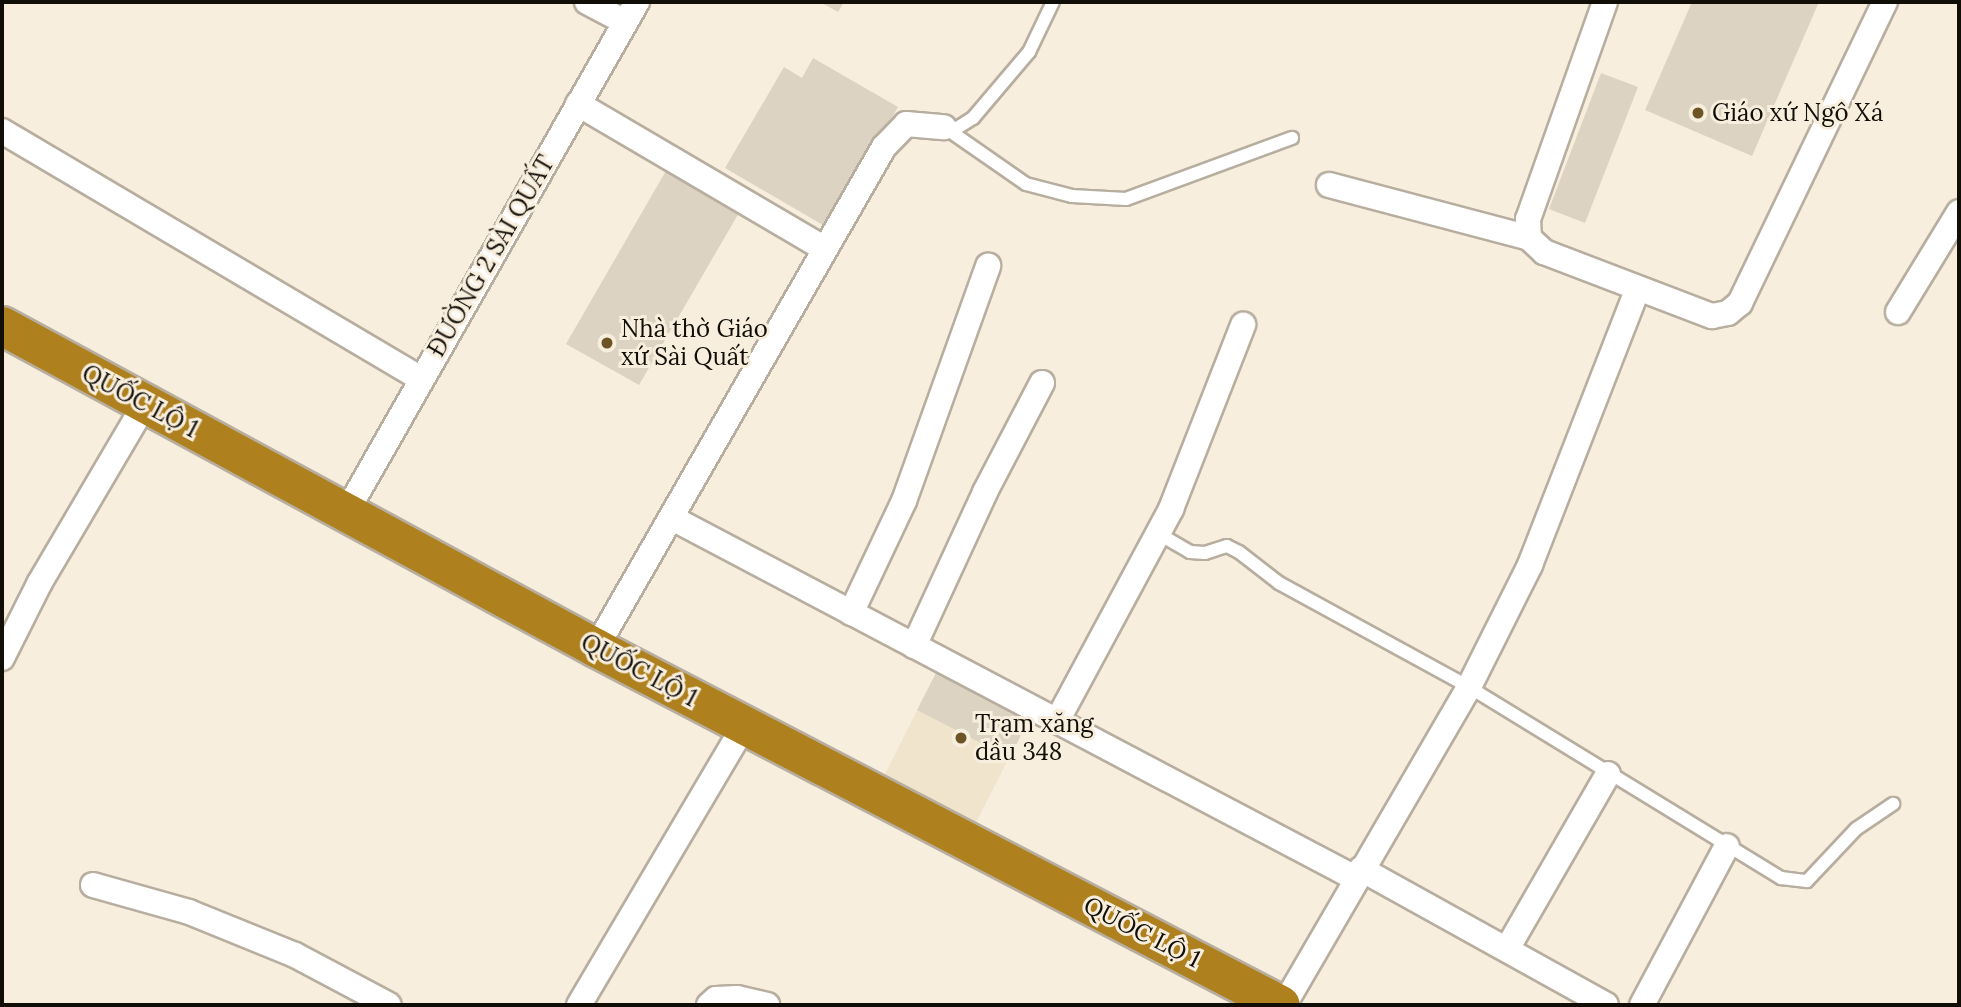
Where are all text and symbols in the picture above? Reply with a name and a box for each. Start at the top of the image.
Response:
place label: Giáo xứ Ngô Xá [1712,99,1883,127]
marker: Giáo xứ Ngô Xá [1690,105,1706,121]
street label: ĐƯỜNG 2 SÀI QUẤT [422,150,560,362]
place label: Nhà thờ Giáo xứ Sài Quất [621,315,768,371]
marker: Nhà thờ Giáo xứ Sài Quất [599,335,615,351]
street label: QUỐC LỘ 1 [77,358,203,444]
street label: QUỐC LỘ 1 [576,627,702,713]
place label: Trạm xăng dầu 348 [975,710,1093,766]
marker: Trạm xăng dầu 348 [953,730,969,746]
street label: QUỐC LỘ 1 [1079,890,1205,974]

